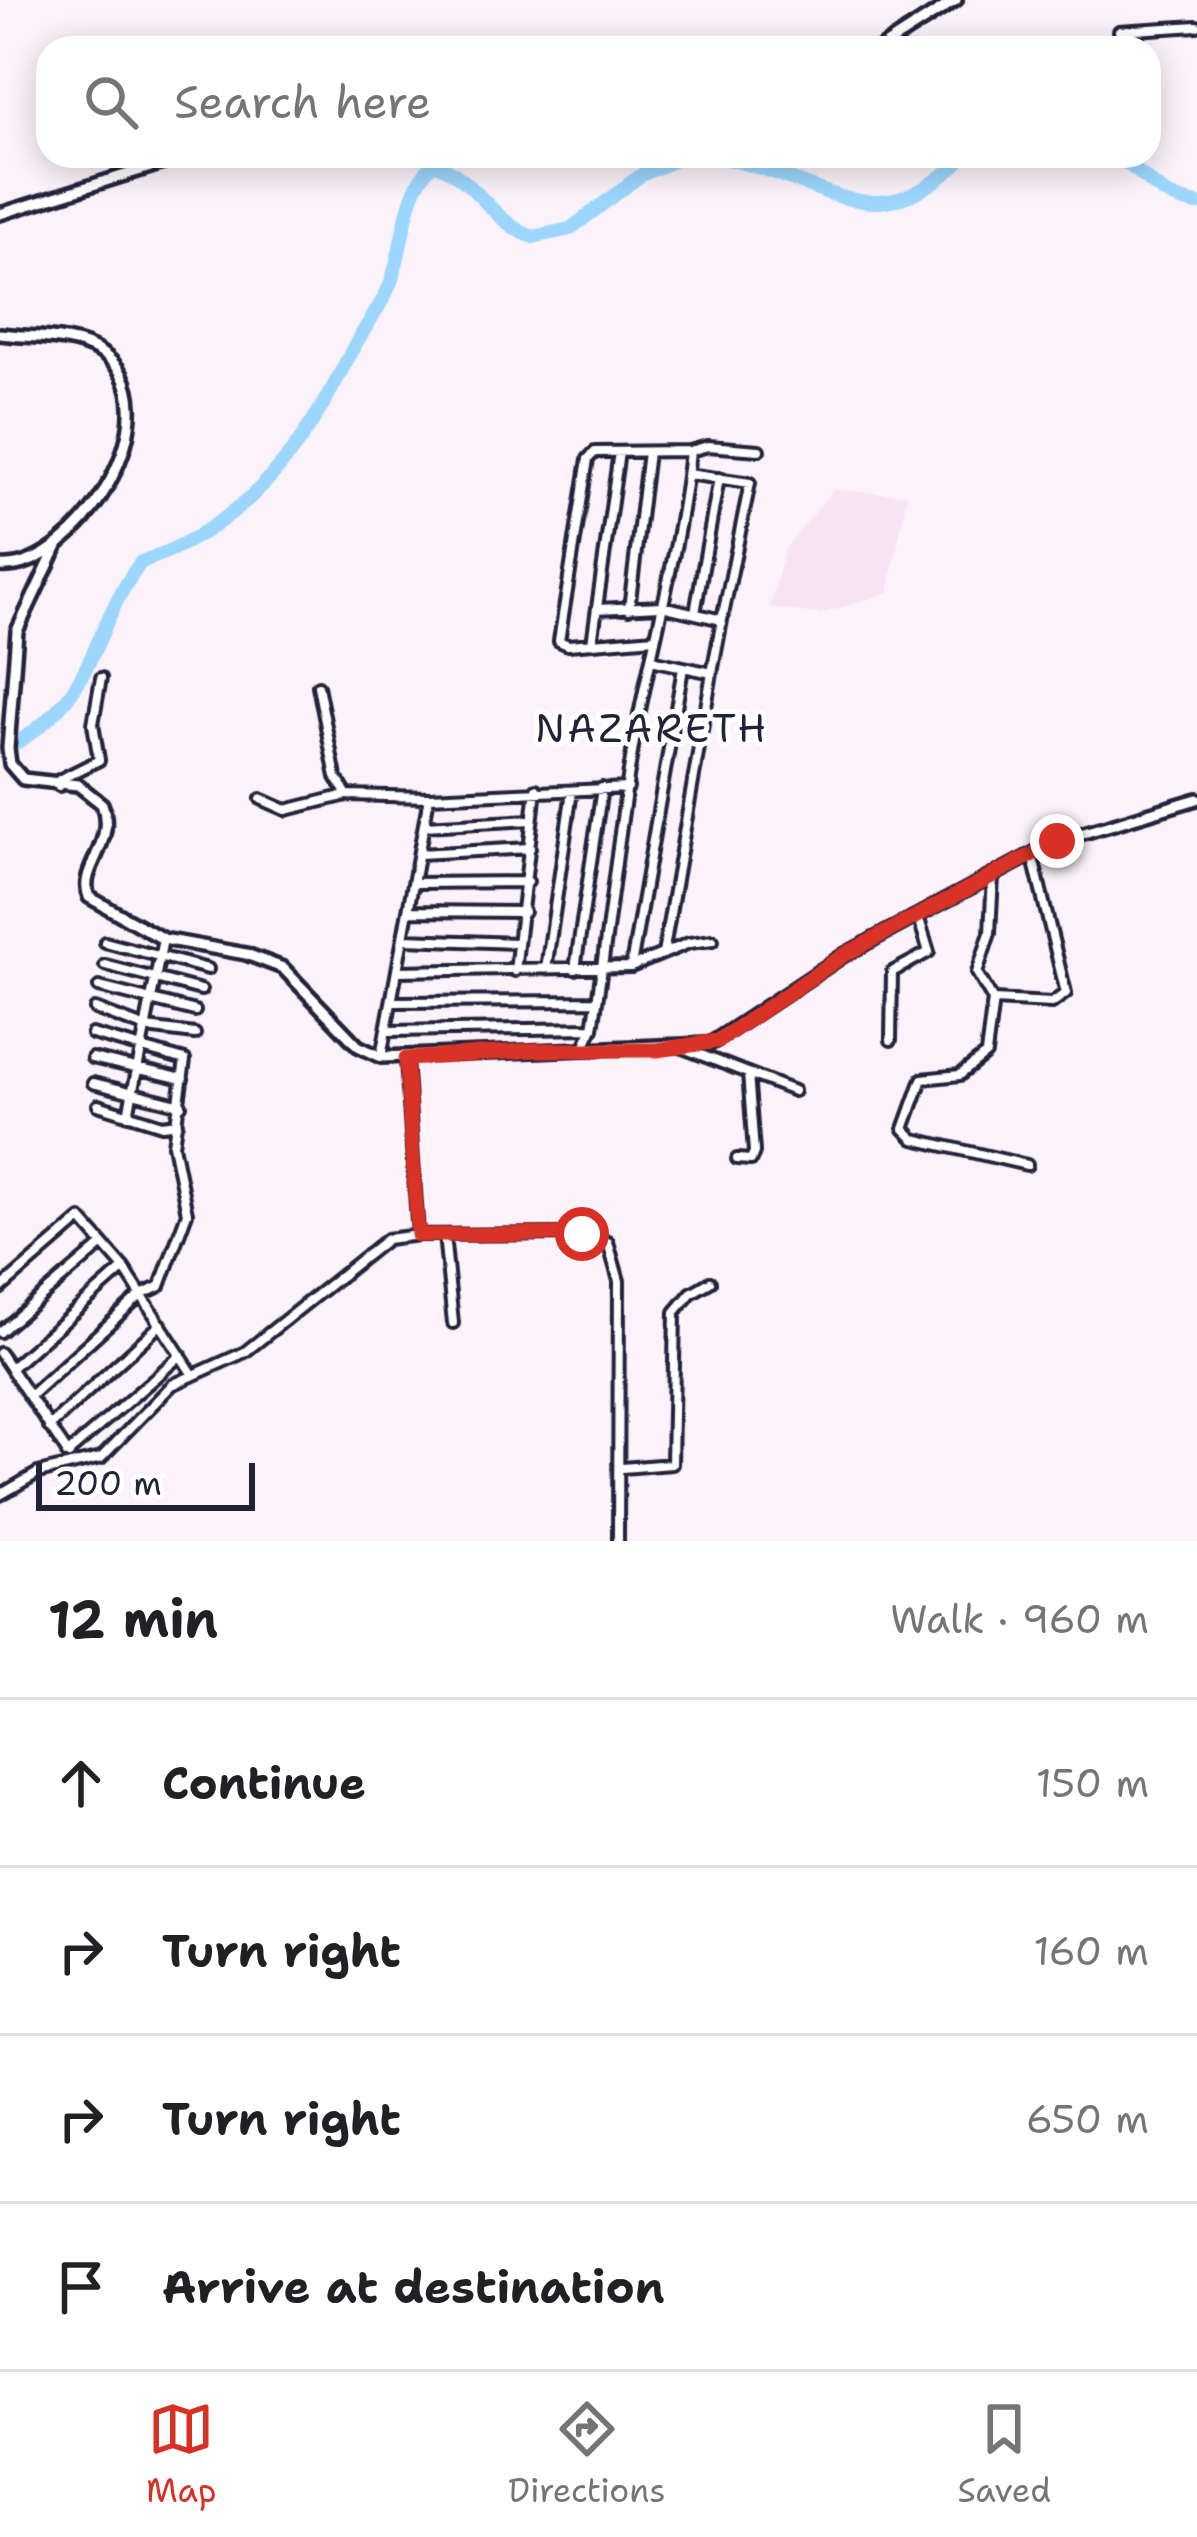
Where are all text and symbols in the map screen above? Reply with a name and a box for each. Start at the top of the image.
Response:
search box [36,36,1161,168]
icon: search [78,69,144,135]
text: Search here [174,72,431,132]
district label: NAZARETH [535,702,769,754]
route end [1030,814,1084,868]
route start [555,1207,609,1261]
scale bar [36,1457,255,1510]
text: 200 m [54,1461,162,1506]
text: 12 min [48,1585,218,1653]
text: Walk · 960 m [890,1593,1149,1645]
icon: ahead [48,1750,114,1816]
text: Continue [162,1753,366,1813]
text: 150 m [1036,1757,1149,1809]
icon: right [48,1918,114,1984]
text: Turn right [162,1921,401,1981]
text: 160 m [1034,1925,1149,1977]
icon: right [48,2086,114,2152]
text: Turn right [162,2089,401,2149]
text: 650 m [1026,2093,1149,2145]
icon: arrive [48,2254,114,2320]
text: Arrive at destination [162,2257,665,2317]
tab: Map [146,2396,217,2513]
tab: Directions [508,2396,666,2513]
tab: Saved [957,2396,1051,2513]

